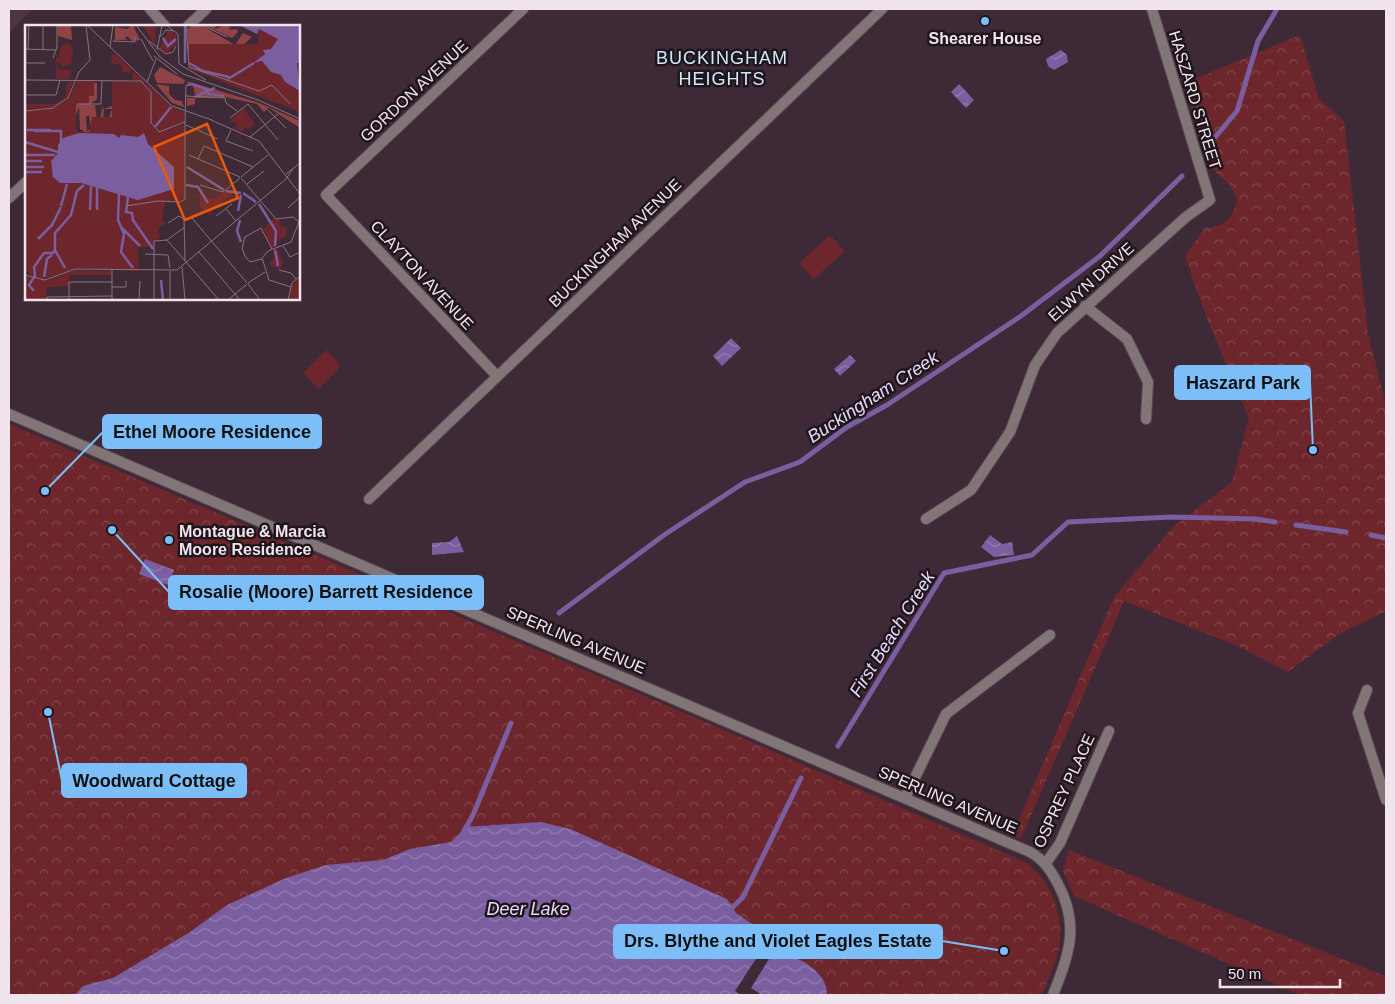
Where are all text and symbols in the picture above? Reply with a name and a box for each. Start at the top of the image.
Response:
marker: Shearer House [979,15,991,27]
inset map [25,25,300,300]
street label: HASZARD STREET [1166,29,1224,172]
place label: Shearer House [929,30,1042,47]
street label: GORDON AVENUE [357,37,471,145]
district label: BUCKINGHAM HEIGHTS [656,48,788,89]
street label: BUCKINGHAM AVENUE [546,176,684,310]
street label: CLAYTON AVENUE [367,217,477,333]
street label: ELWYN DRIVE [1045,239,1137,325]
water label: Buckingham Creek [804,347,943,447]
callout: Haszard Park [1175,366,1310,399]
text: Haszard Park [1186,373,1301,393]
callout: Ethel Moore Residence [103,415,321,448]
text: Ethel Moore Residence [113,422,311,442]
place label: Montague & Marcia Moore Residence [179,523,326,558]
marker: Montague & Marcia Moore Residence [163,534,175,546]
water label: First Beach Creek [845,567,939,700]
callout: Rosalie (Moore) Barrett Residence [169,576,483,609]
text: Rosalie (Moore) Barrett Residence [179,582,473,602]
street label: SPERLING AVENUE [504,603,648,677]
street label: OSPREY PLACE [1030,732,1098,850]
street label: SPERLING AVENUE [876,763,1020,837]
callout: Woodward Cottage [62,764,246,797]
text: Woodward Cottage [72,771,236,791]
water label: Deer Lake [486,899,570,919]
callout: Drs. Blythe and Violet Eagles Estate [614,925,942,958]
text: Drs. Blythe and Violet Eagles Estate [624,931,932,951]
scale bar [1220,956,1340,988]
text: 50 m [1228,965,1261,982]

